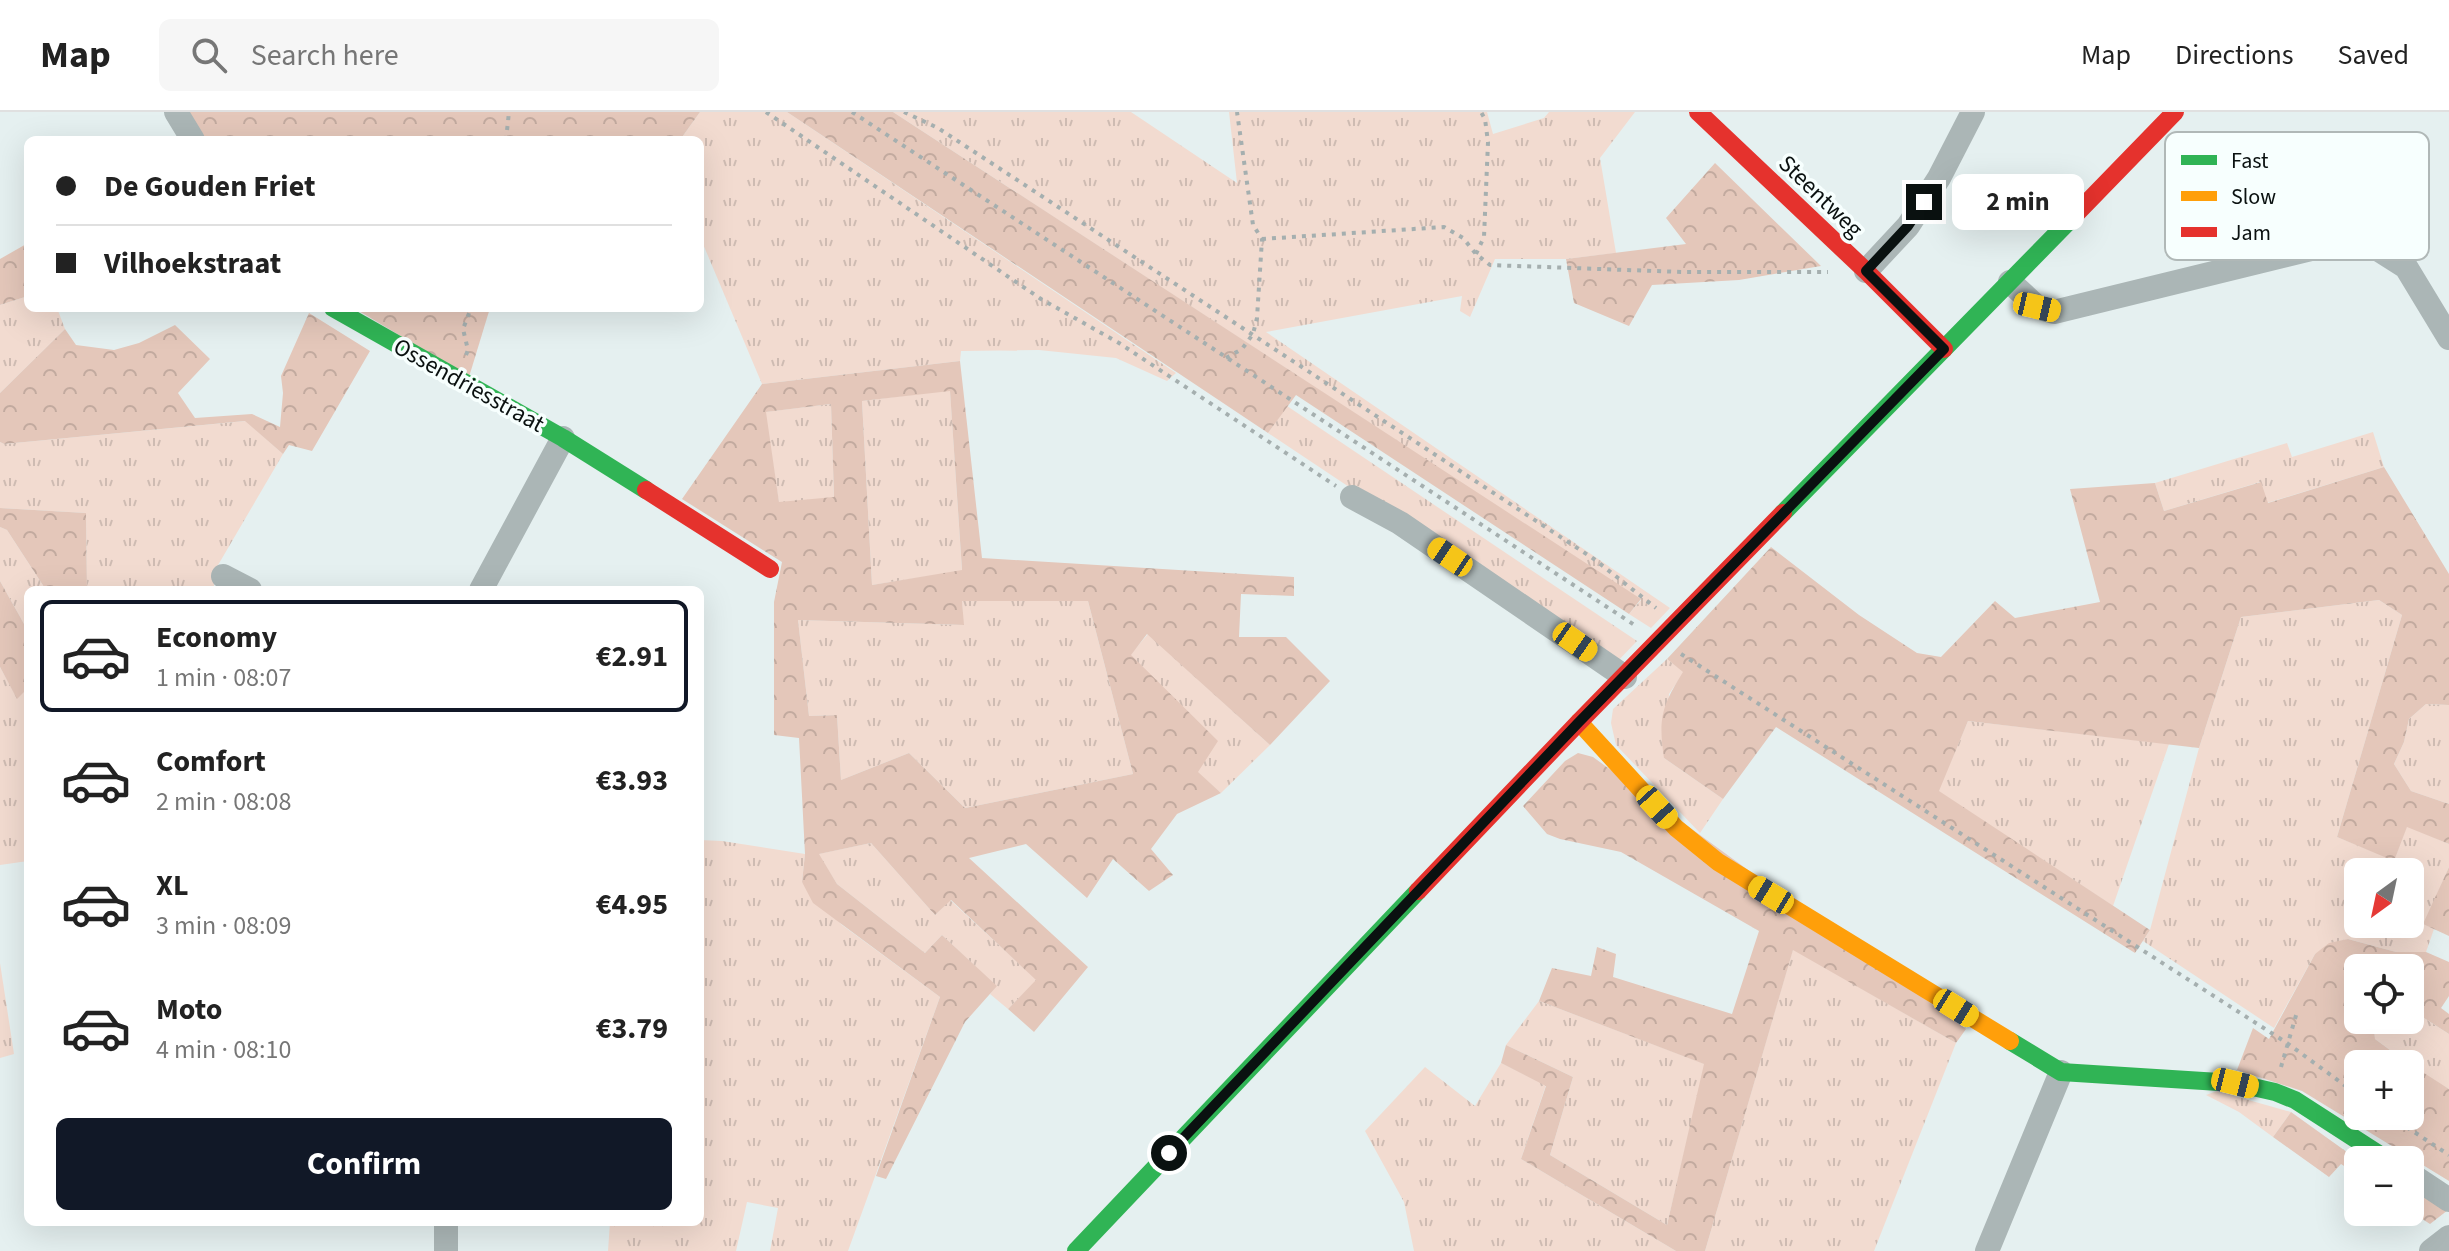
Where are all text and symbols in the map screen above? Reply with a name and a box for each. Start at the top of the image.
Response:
search box [159,19,719,91]
text: Map [40,28,111,82]
icon: search [187,33,231,77]
text: Search here [251,34,399,77]
text: Map [2081,35,2131,75]
text: Directions [2175,35,2294,75]
text: Saved [2338,35,2409,75]
legend [2165,132,2429,260]
text: Fast [2231,145,2269,177]
street label: Steentweg [1770,147,1871,246]
text: De Gouden Friet [104,165,315,208]
callout: 2 min [1952,174,2084,230]
text: Slow [2231,181,2276,213]
text: 2 min [1986,183,2050,220]
route end [1906,184,1942,220]
text: Jam [2231,217,2271,249]
text: Vilhoekstraat [104,242,281,285]
car [2011,290,2063,324]
street label: Ossendriesstraat [387,329,551,441]
car [1423,534,1477,580]
text: Economy [156,616,277,659]
car [1548,618,1602,666]
icon: car [60,620,132,692]
text: €2.91 [596,635,668,678]
text: 1 min · 08:07 [156,659,291,696]
text: Comfort [156,740,266,783]
icon: car [60,744,132,816]
text: €3.93 [596,759,668,802]
car [1632,781,1682,833]
text: 2 min · 08:08 [156,783,291,820]
north arrow [2344,858,2424,938]
map controls [2344,858,2424,1226]
text: XL [156,864,189,907]
icon: car [60,868,132,940]
car [1744,872,1798,918]
text: €4.95 [596,883,668,926]
text: 3 min · 08:09 [156,907,291,944]
button: locate [2344,954,2424,1034]
car [1929,985,1983,1031]
text: Moto [156,988,222,1031]
icon: car [60,992,132,1064]
text: €3.79 [596,1007,668,1050]
text: 4 min · 08:10 [156,1031,291,1068]
button: + [2344,1050,2424,1130]
car [2209,1066,2261,1100]
button: Confirm [56,1118,672,1210]
route start [1151,1135,1187,1171]
button: − [2344,1146,2424,1226]

